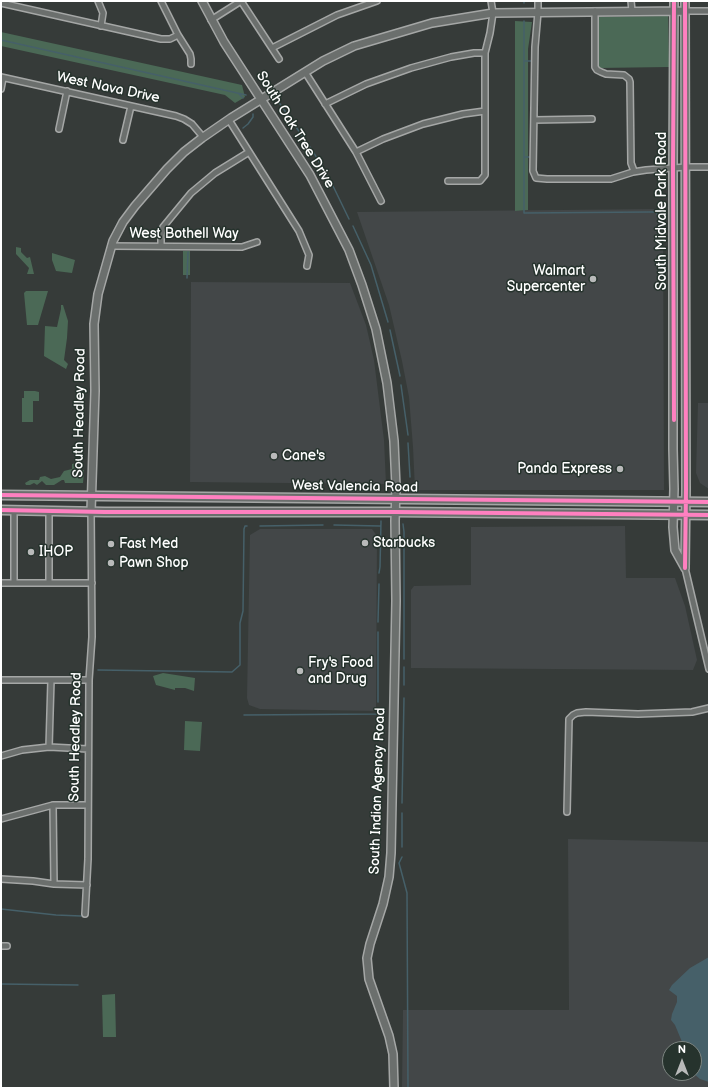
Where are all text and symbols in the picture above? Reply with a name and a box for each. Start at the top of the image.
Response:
street label: South Oak Tree Drive [252,68,338,192]
street label: West Nava Drive [55,69,161,107]
street label: South Midvale Park Road [654,132,670,290]
street label: West Bothell Way [129,226,239,242]
place label: Walmart Supercenter [507,263,585,296]
marker: Walmart Supercenter [588,274,598,284]
street label: South Headley Road [70,348,90,478]
place label: Cane's [282,448,325,464]
marker: Cane's [269,451,279,461]
place label: Panda Express [517,461,612,477]
marker: Panda Express [615,464,625,474]
street label: West Valencia Road [292,477,418,497]
place label: Starbucks [373,535,435,551]
place label: Fast Med [119,536,178,552]
marker: Starbucks [360,538,370,548]
marker: Fast Med [106,539,116,549]
place label: IHOP [39,544,73,560]
marker: IHOP [26,547,36,557]
place label: Pawn Shop [119,555,189,571]
marker: Pawn Shop [106,558,116,568]
place label: Fry's Food and Drug [308,655,373,688]
marker: Fry's Food and Drug [295,666,305,676]
street label: South Headley Road [66,672,86,802]
street label: South Indian Agency Road [367,707,389,875]
north arrow [662,1041,702,1081]
text: N [678,1043,686,1056]

